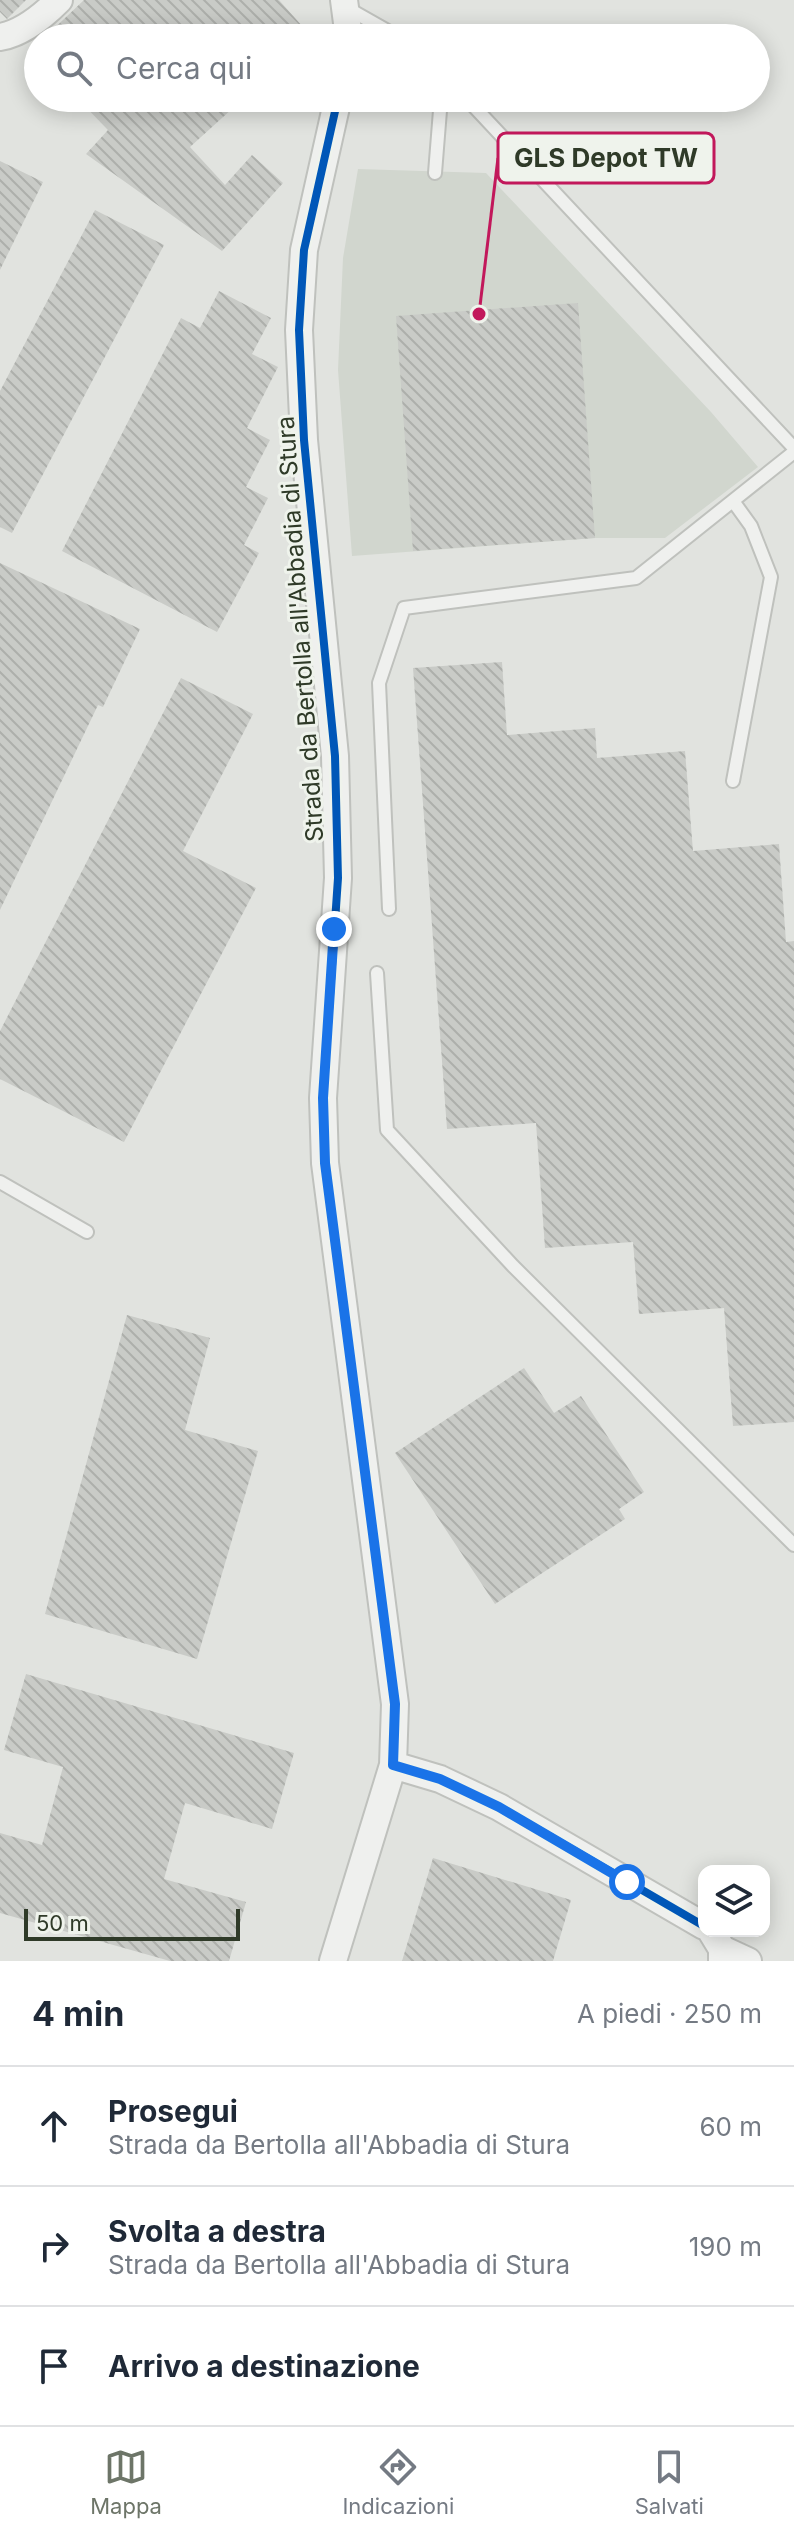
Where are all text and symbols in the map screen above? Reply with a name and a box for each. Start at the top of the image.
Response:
search box [24,24,770,112]
icon: search [52,46,96,90]
text: Cerca qui [116,50,252,86]
callout: GLS Depot TW [498,133,714,183]
text: GLS Depot TW [514,142,698,173]
street label: Strada da Bertolla all'Abbadia di Stura [271,415,329,843]
route end [316,911,352,947]
route start [609,1864,645,1900]
map controls [698,1865,770,1937]
button: layers [698,1865,770,1937]
scale bar [24,1905,240,1941]
text: 50 m [36,1910,89,1936]
text: 4 min [32,1993,124,2034]
text: A piedi · 250 m [577,1998,762,2029]
text: Prosegui [108,2093,238,2129]
icon: ahead [32,2104,76,2148]
text: 60 m [699,2111,762,2142]
text: Strada da Bertolla all'Abbadia di Stura [108,2129,570,2160]
text: Svolta a destra [108,2213,326,2249]
icon: right [32,2224,76,2268]
text: 190 m [689,2231,762,2262]
text: Strada da Bertolla all'Abbadia di Stura [108,2249,570,2280]
icon: arrive [32,2344,76,2388]
text: Arrivo a destinazione [108,2348,420,2384]
tab: Mappa [90,2445,162,2519]
tab: Indicazioni [342,2445,454,2519]
tab: Salvati [635,2445,704,2519]

